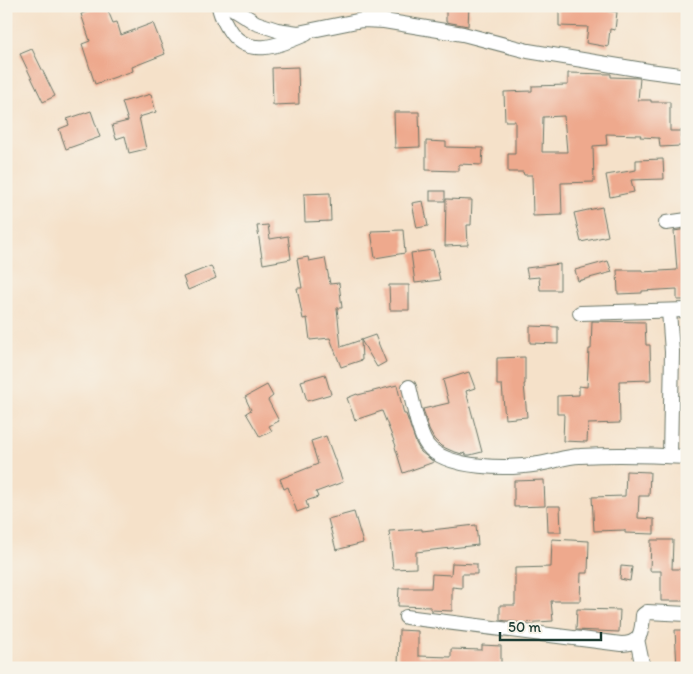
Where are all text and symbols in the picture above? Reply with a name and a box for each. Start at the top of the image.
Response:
scale bar [500,609,602,641]
text: 50 m [508,618,541,636]

